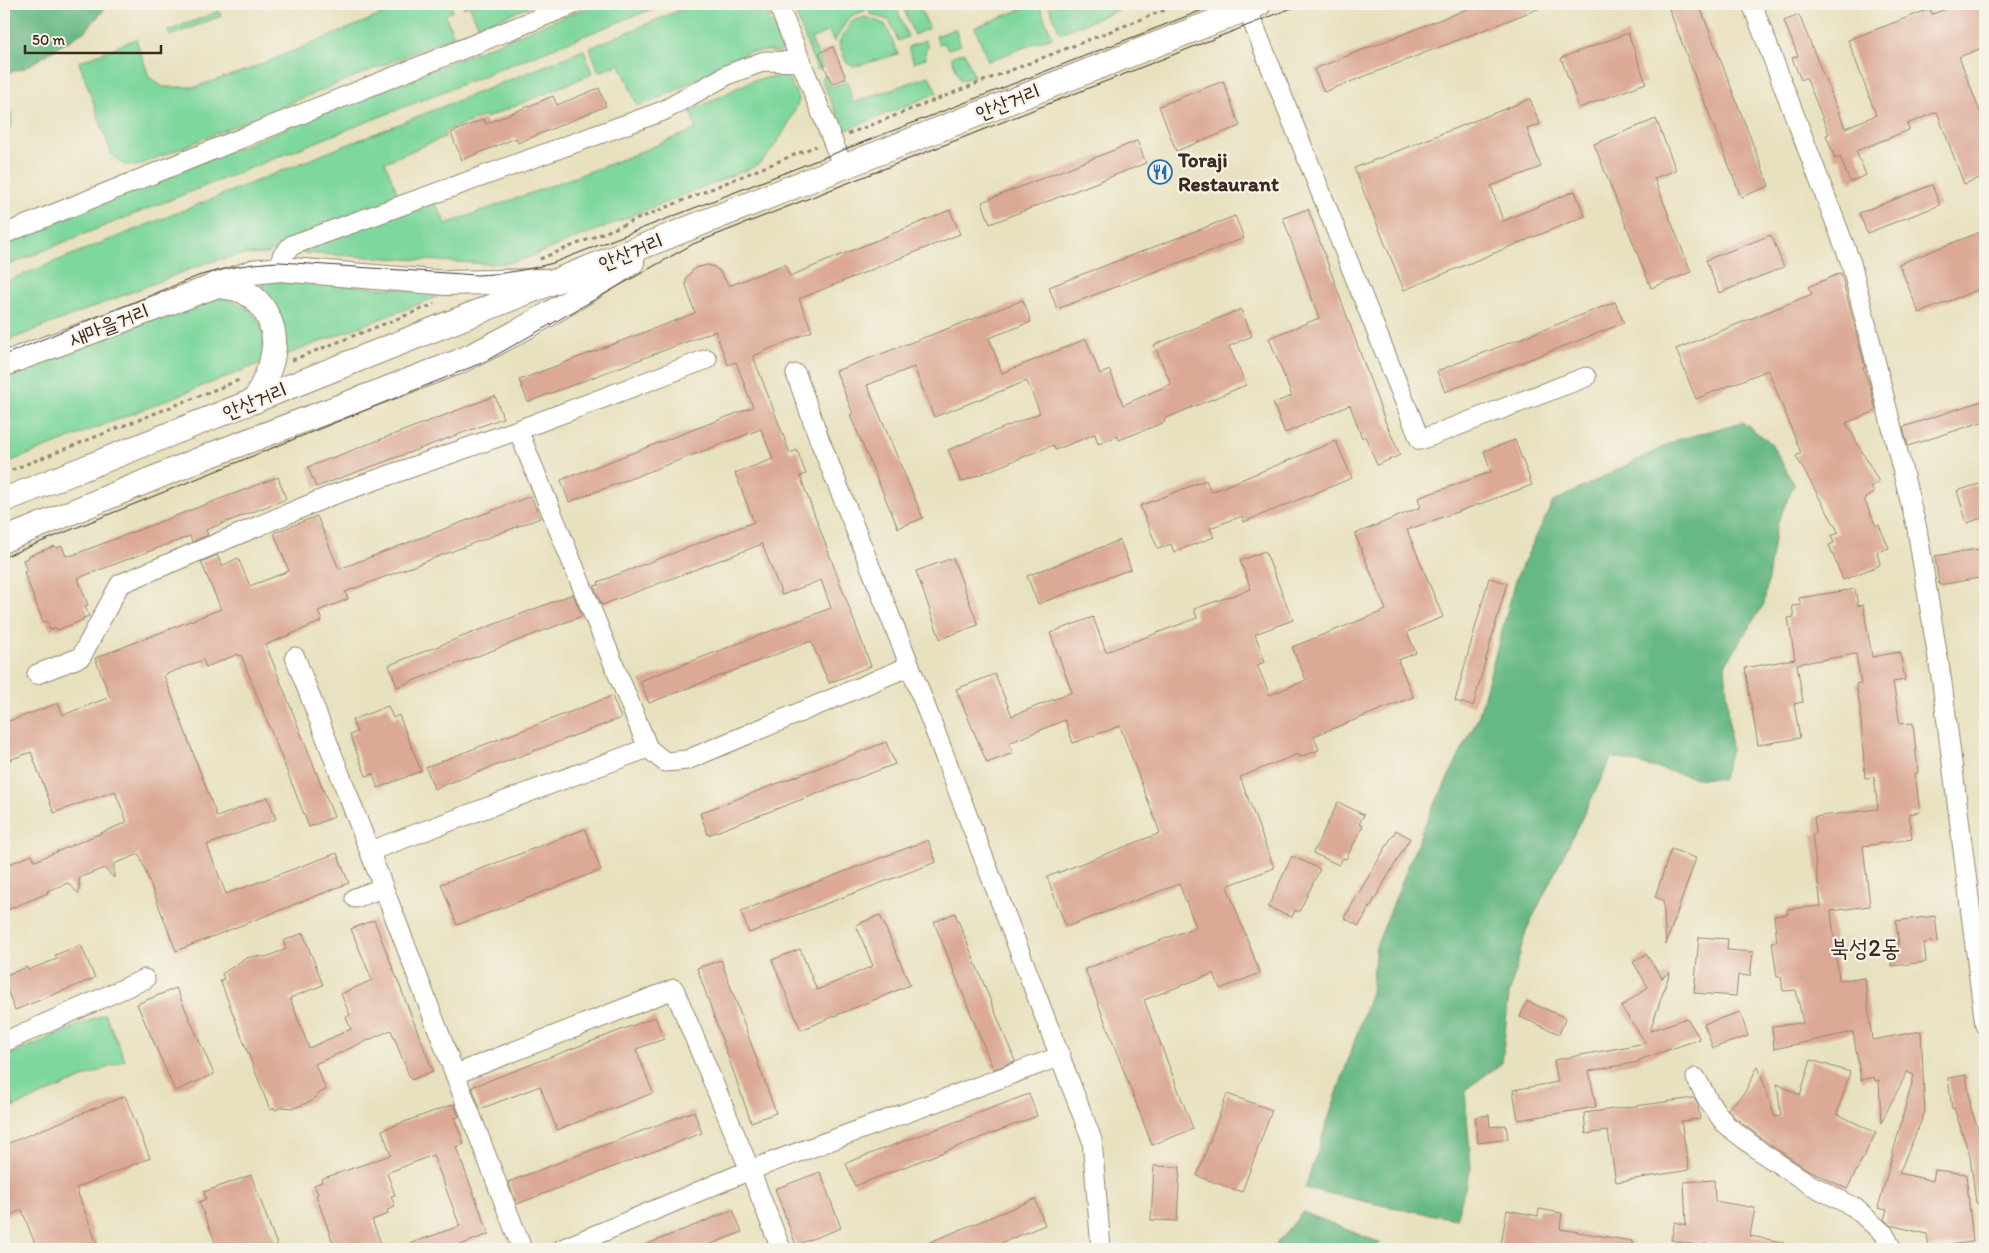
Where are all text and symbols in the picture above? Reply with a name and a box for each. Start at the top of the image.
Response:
scale bar [25,22,161,54]
text: 50 m [32,31,65,49]
street label: 안산거리 [972,78,1044,125]
place label: Toraji Restaurant [1177,147,1279,196]
restaurant icon: Toraji Restaurant [1147,159,1173,185]
street label: 안산거리 [595,227,667,276]
street label: 새마을거리 [65,298,153,351]
street label: 안산거리 [219,376,291,425]
district label: 북성2동 [1830,933,1900,962]

